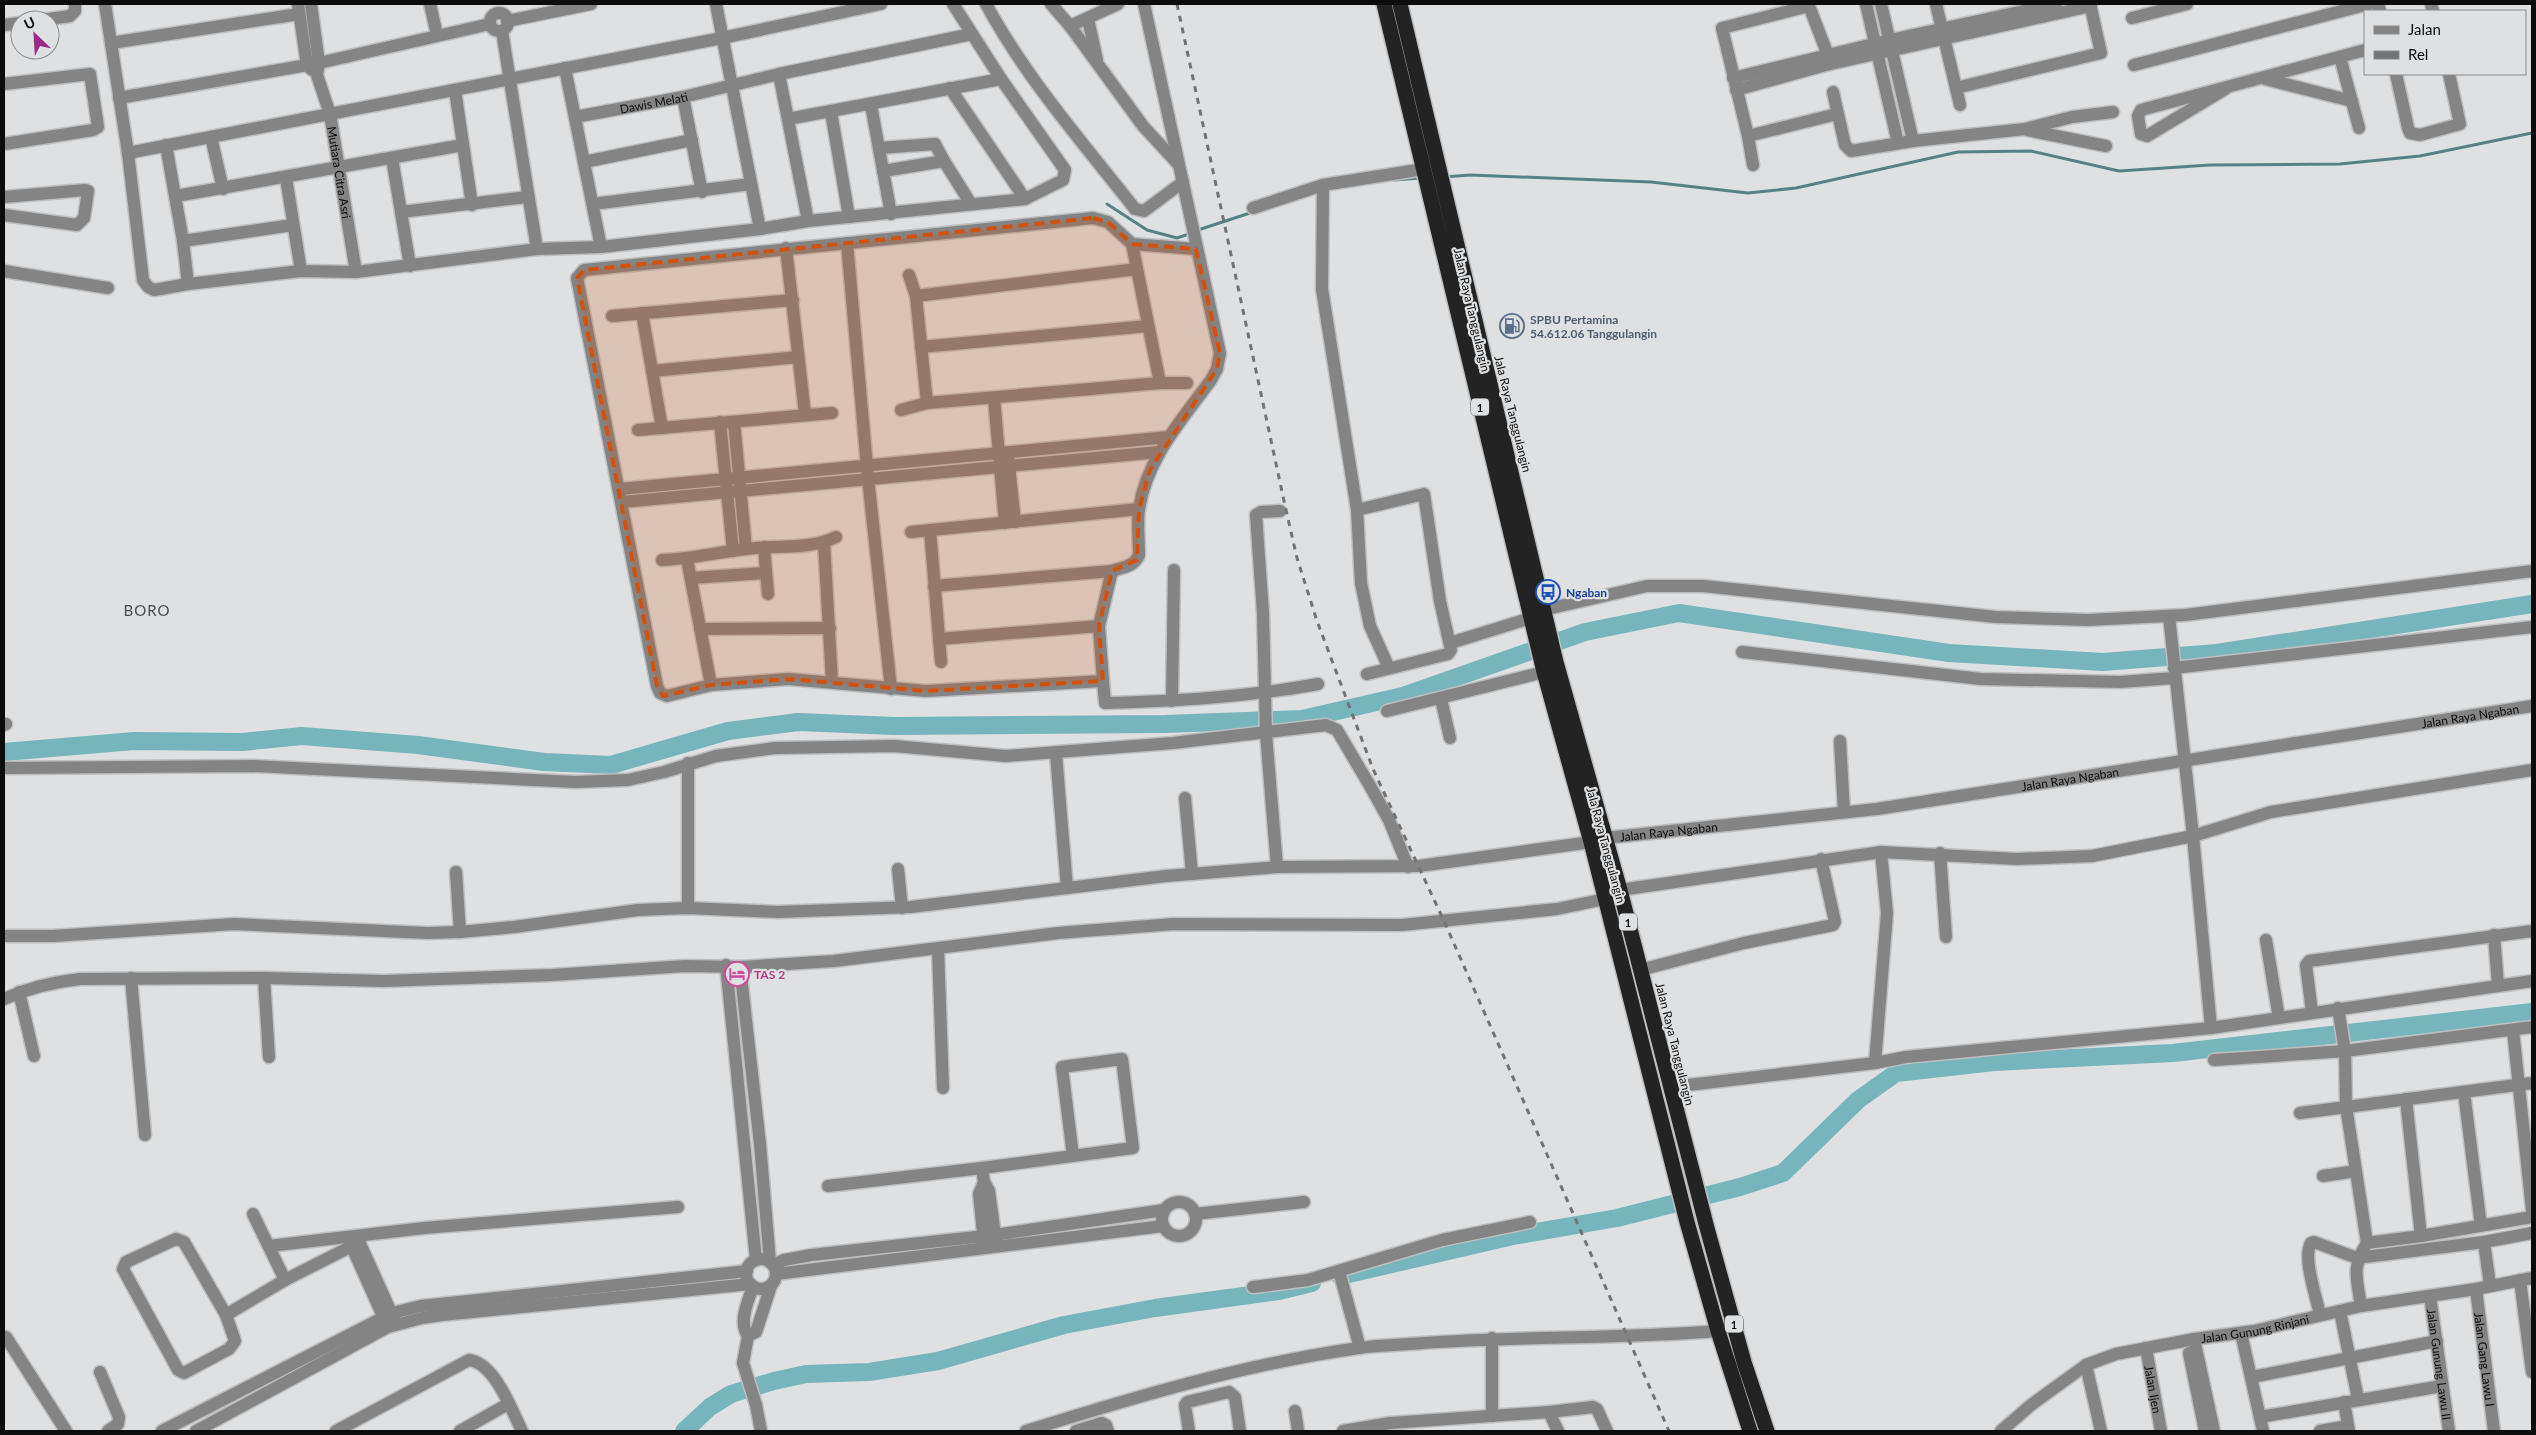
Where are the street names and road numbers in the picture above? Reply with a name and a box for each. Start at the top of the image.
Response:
street label: Dawis Melati [618,89,689,116]
street label: Mutiara Citra Asri [325,125,355,220]
street label: Jalan Raya Tanggulangin [1450,247,1494,373]
street label: Jala Raya Tanggulangin [1491,354,1535,474]
road number: 1 [1471,398,1489,416]
street label: Jalan Raya Ngaban [2420,701,2520,731]
street label: Jalan Raya Ngaban [2020,764,2120,794]
street label: Jala Raya Tanggulangin [1583,785,1629,905]
street label: Jalan Raya Ngaban [1619,819,1718,844]
road number: 1 [1619,914,1637,930]
street label: Jalan Raya Tanggulangin [1652,981,1698,1107]
street label: Jalan Gunung Lawu II [2424,1308,2455,1421]
street label: Jalan Gunung Rinjani [2200,1311,2311,1346]
street label: Jalan Gang Lawu I [2472,1311,2498,1407]
road number: 1 [1725,1316,1743,1332]
street label: Jalan Ijen [2142,1364,2165,1415]

